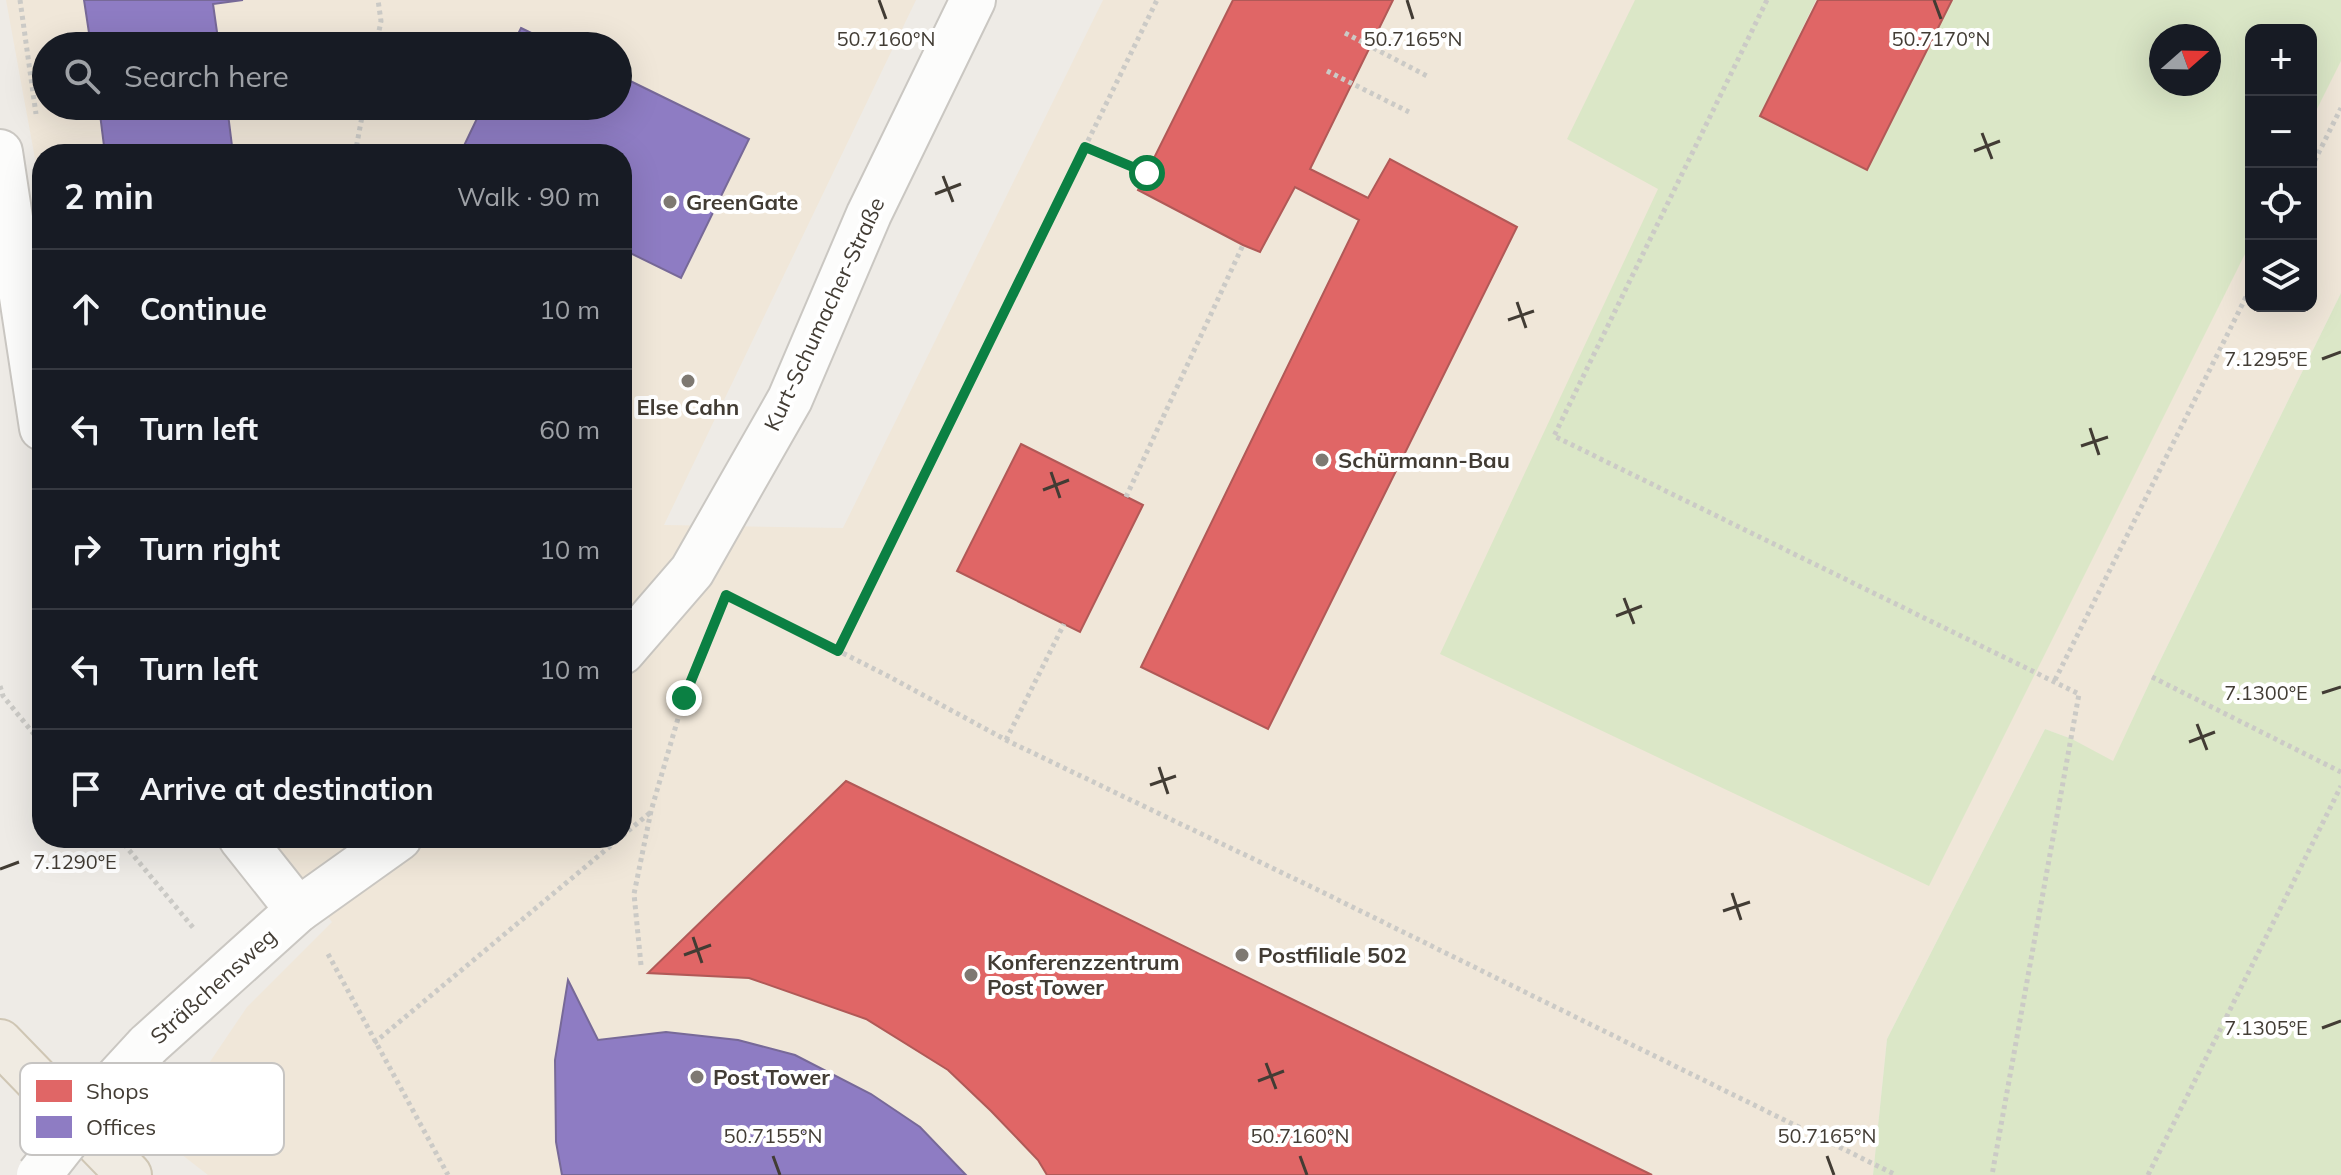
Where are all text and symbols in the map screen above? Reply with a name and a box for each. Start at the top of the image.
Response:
north arrow [2149,24,2221,96]
map controls [2245,24,2317,312]
button: + [2245,24,2317,96]
text: 50.7160°N [837,26,935,51]
text: 50.7165°N [1364,26,1462,51]
text: 50.7170°N [1892,26,1990,51]
search box [32,32,632,120]
icon: search [60,54,104,98]
text: Search here [124,57,289,95]
button: − [2245,96,2317,168]
route start [1129,155,1165,191]
button: locate [2245,168,2317,240]
text: 2 min [64,175,154,218]
text: Walk · 90 m [457,180,600,213]
place label: GreenGate [686,188,798,216]
marker: GreenGate [661,193,679,211]
street label: Kurt-Schumacher-Straße [757,193,891,435]
button: layers [2245,240,2317,312]
icon: ahead [64,287,108,331]
text: Continue [140,290,267,328]
text: 10 m [539,293,600,326]
text: 7.1295°E [2224,346,2308,371]
marker: Else Cahn [679,372,697,390]
place label: Else Cahn [637,393,739,421]
icon: left [64,407,108,451]
text: Turn left [140,410,258,448]
text: 60 m [539,413,600,446]
place label: Schürmann-Bau [1338,446,1510,474]
marker: Schürmann-Bau [1313,451,1331,469]
icon: right [64,527,108,571]
text: Turn right [140,530,280,568]
text: 10 m [539,533,600,566]
icon: left [64,647,108,691]
text: Turn left [140,650,258,688]
text: 10 m [539,653,600,686]
route end [666,680,702,716]
text: 7.1300°E [2224,680,2308,705]
icon: arrive [64,767,108,811]
text: Arrive at destination [140,770,434,808]
text: 7.1290°E [33,849,117,874]
street label: Sträßchensweg [144,922,282,1050]
place label: Postfiliale 502 [1258,941,1407,969]
marker: Postfiliale 502 [1233,946,1251,964]
place label: Konferenzzentrum Post Tower [987,948,1179,1001]
marker: Konferenzzentrum Post Tower [962,966,980,984]
text: 7.1305°E [2224,1015,2308,1040]
legend [20,1063,284,1155]
place label: Post Tower [713,1063,830,1091]
marker: Post Tower [688,1068,706,1086]
text: Shops [86,1077,149,1105]
text: Offices [86,1113,156,1141]
text: 50.7155°N [724,1123,822,1148]
text: 50.7160°N [1251,1123,1349,1148]
text: 50.7165°N [1778,1123,1876,1148]

